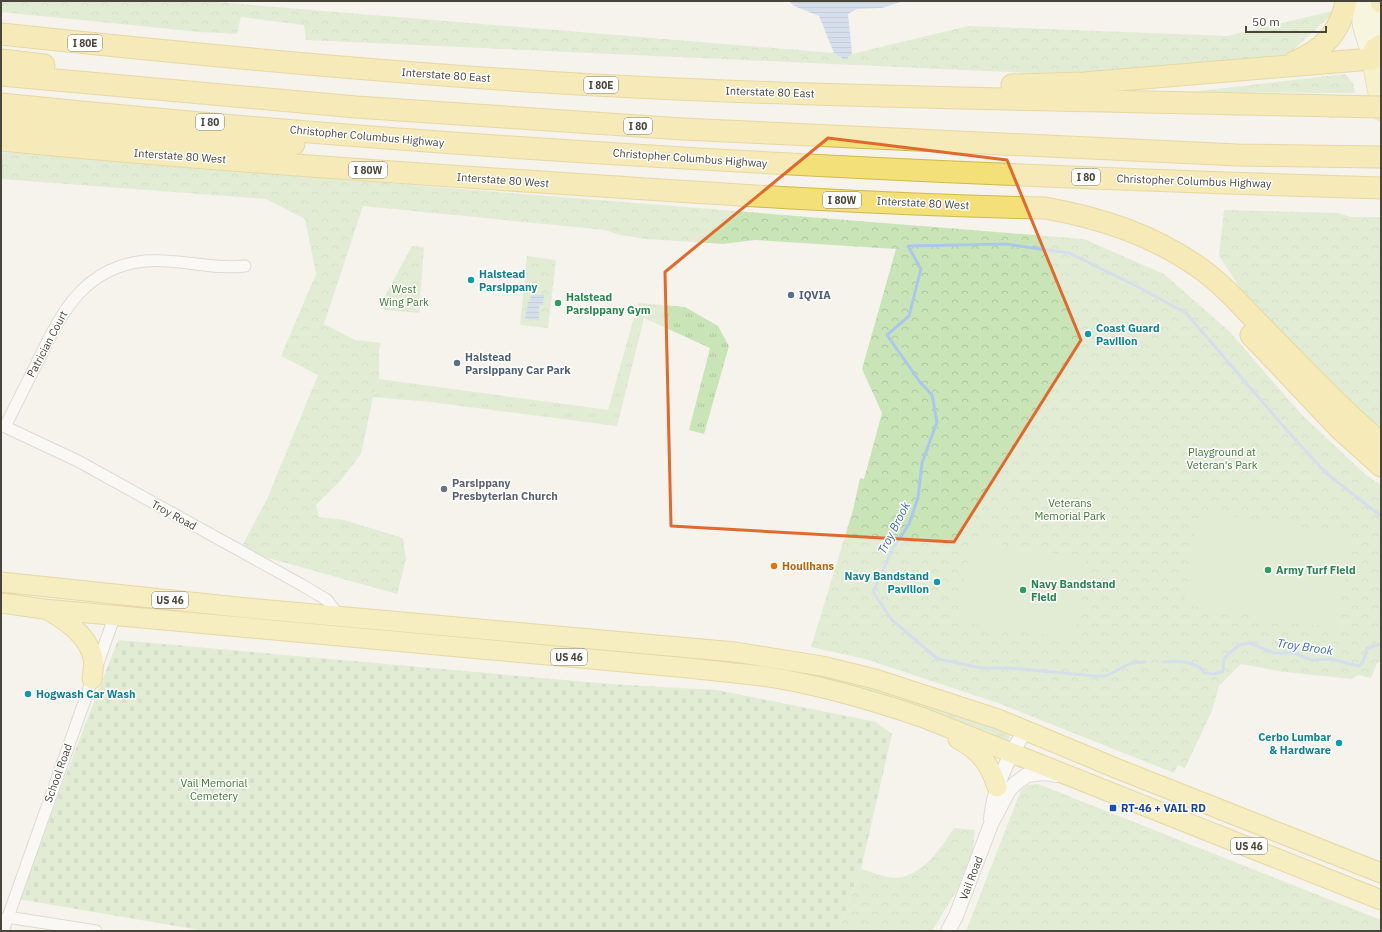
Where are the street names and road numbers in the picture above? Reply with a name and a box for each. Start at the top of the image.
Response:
road number: I 80E [68,35,102,51]
street label: Interstate 80 East [401,65,491,85]
road number: I 80E [584,77,618,93]
street label: Interstate 80 East [725,83,815,101]
road number: I 80 [196,114,224,130]
road number: I 80 [624,118,652,134]
street label: Christopher Columbus Highway [289,122,445,150]
street label: Interstate 80 West [133,146,227,166]
street label: Christopher Columbus Highway [612,146,768,170]
road number: I 80W [349,162,387,178]
road number: I 80 [1072,169,1100,185]
street label: Interstate 80 West [456,170,550,190]
street label: Christopher Columbus Highway [1116,171,1272,191]
road number: I 80W [823,192,861,208]
street label: Interstate 80 West [876,194,970,212]
street label: Patrician Court [24,308,70,380]
street label: Troy Road [149,497,199,533]
road number: US 46 [152,592,188,608]
road number: US 46 [551,649,587,665]
street label: School Road [41,742,75,804]
road number: US 46 [1231,838,1267,854]
street label: Vail Road [956,854,986,902]

